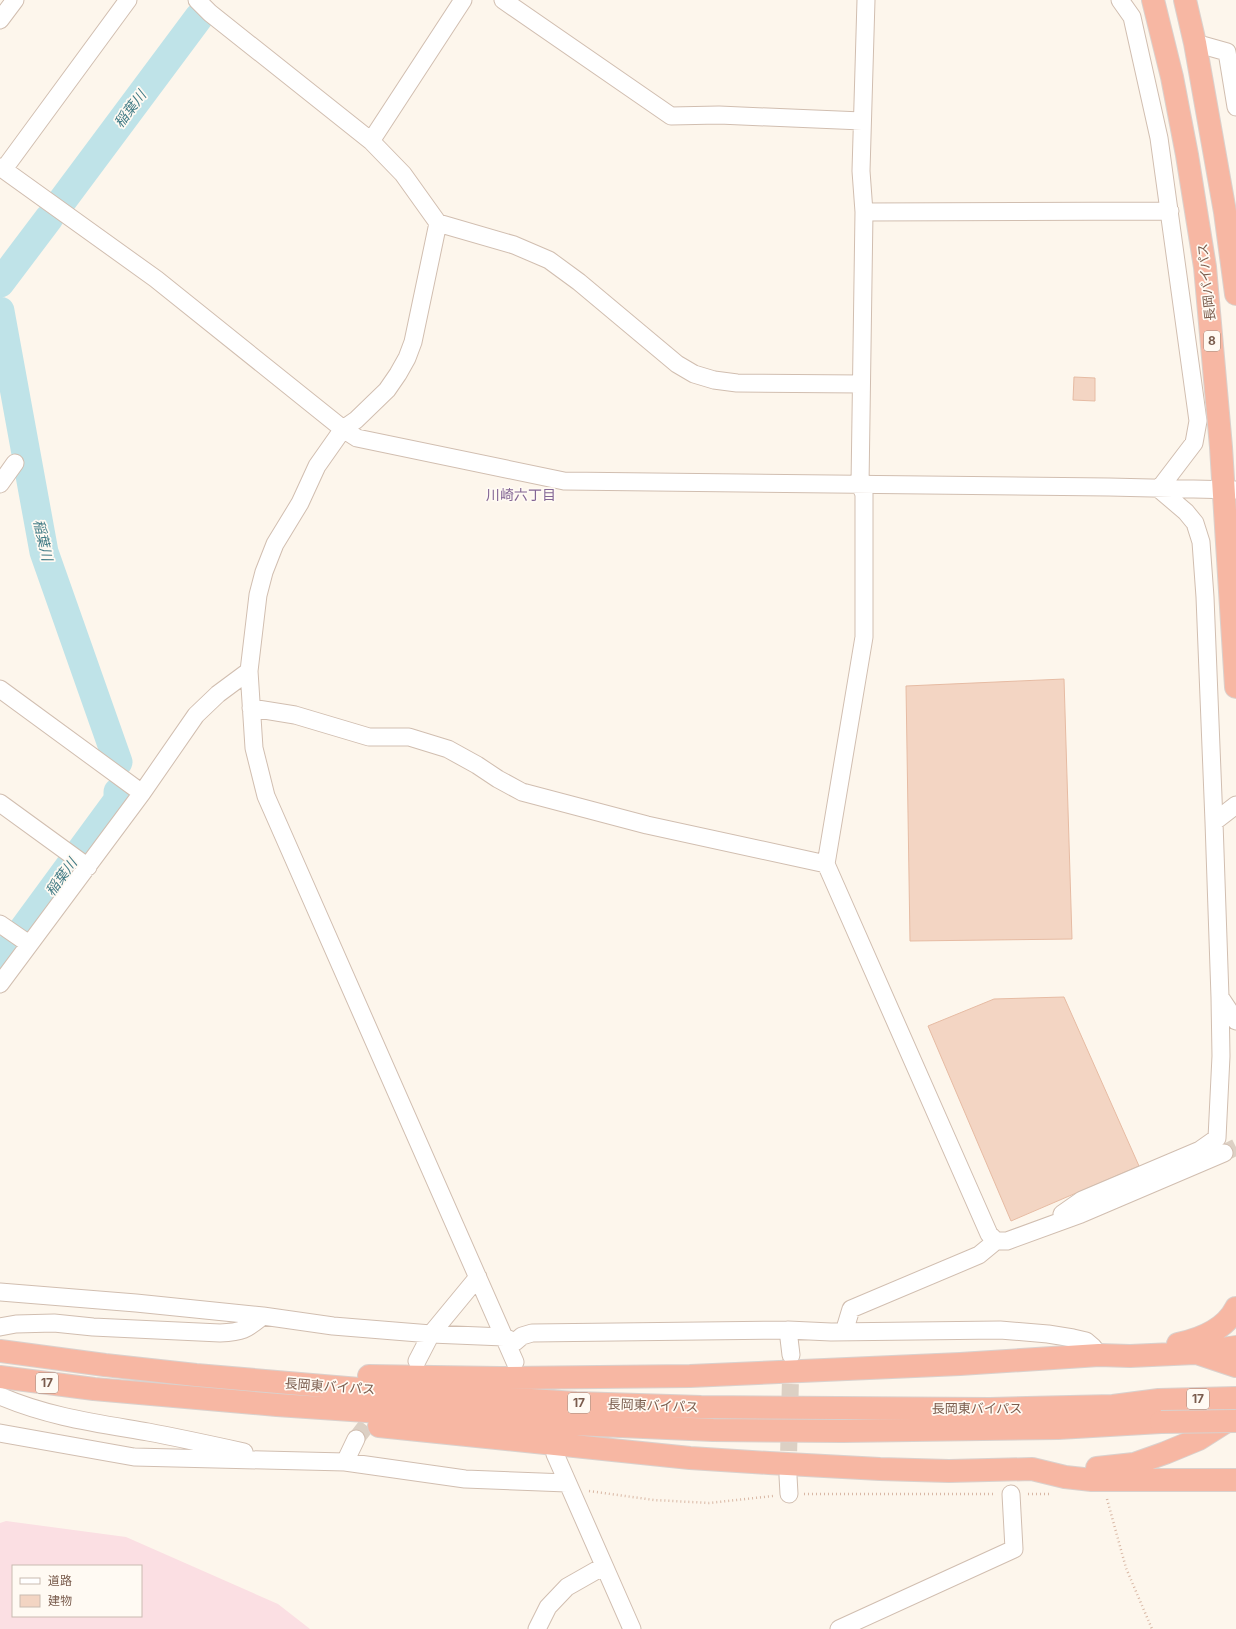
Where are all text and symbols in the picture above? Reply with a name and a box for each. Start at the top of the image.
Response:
water label: 稲葉川 [110,85,150,131]
street label: 長岡バイパス [1194,243,1218,321]
road number: 8 [1204,331,1220,351]
district label: 川崎六丁目 [486,486,556,503]
water label: 稲葉川 [30,518,57,564]
water label: 稲葉川 [41,853,81,899]
road number: 17 [36,1373,58,1393]
street label: 長岡東バイパス [284,1375,376,1397]
road number: 17 [1187,1389,1209,1409]
road number: 17 [568,1393,590,1413]
street label: 長岡東バイパス [607,1395,699,1415]
street label: 長岡東バイパス [932,1400,1022,1416]
legend [12,1565,142,1617]
text: 道路 [48,1573,72,1588]
text: 建物 [48,1593,72,1608]

